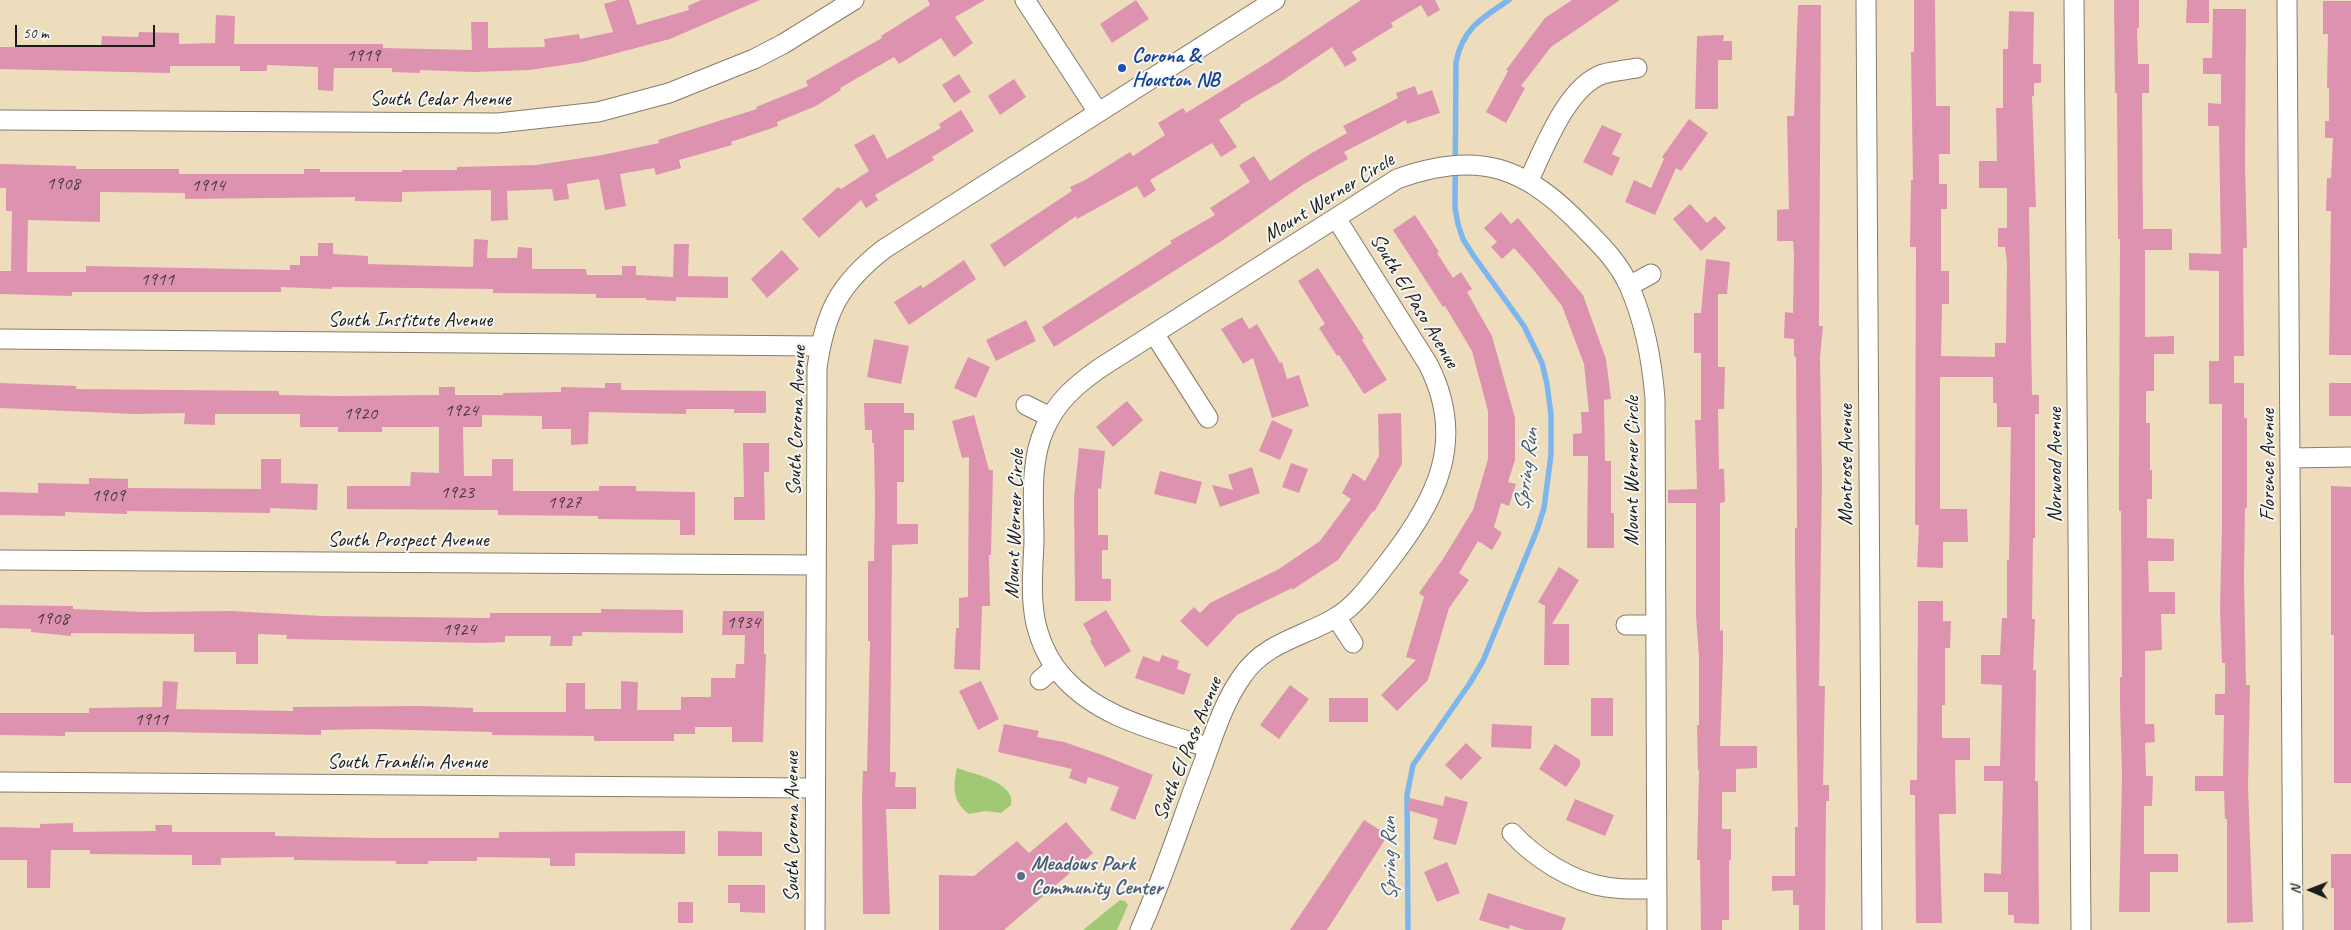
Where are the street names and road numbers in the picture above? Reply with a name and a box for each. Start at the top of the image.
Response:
street label: South Cedar Avenue [369,86,511,112]
street label: Mount Werner Circle [1259,148,1399,248]
street label: South El Paso Avenue [1364,229,1464,373]
street label: South Institute Avenue [328,307,492,333]
street label: South Corona Avenue [782,345,812,497]
street label: Mount Werner Circle [1619,396,1645,546]
street label: Montrose Avenue [1833,404,1859,526]
street label: Norwood Avenue [2042,408,2068,522]
street label: Florence Avenue [2255,409,2281,521]
street label: Mount Werner Circle [1000,449,1030,599]
street label: South Prospect Avenue [327,527,489,553]
street label: South El Paso Avenue [1148,674,1228,824]
street label: South Franklin Avenue [327,749,487,775]
street label: South Corona Avenue [779,752,805,902]

